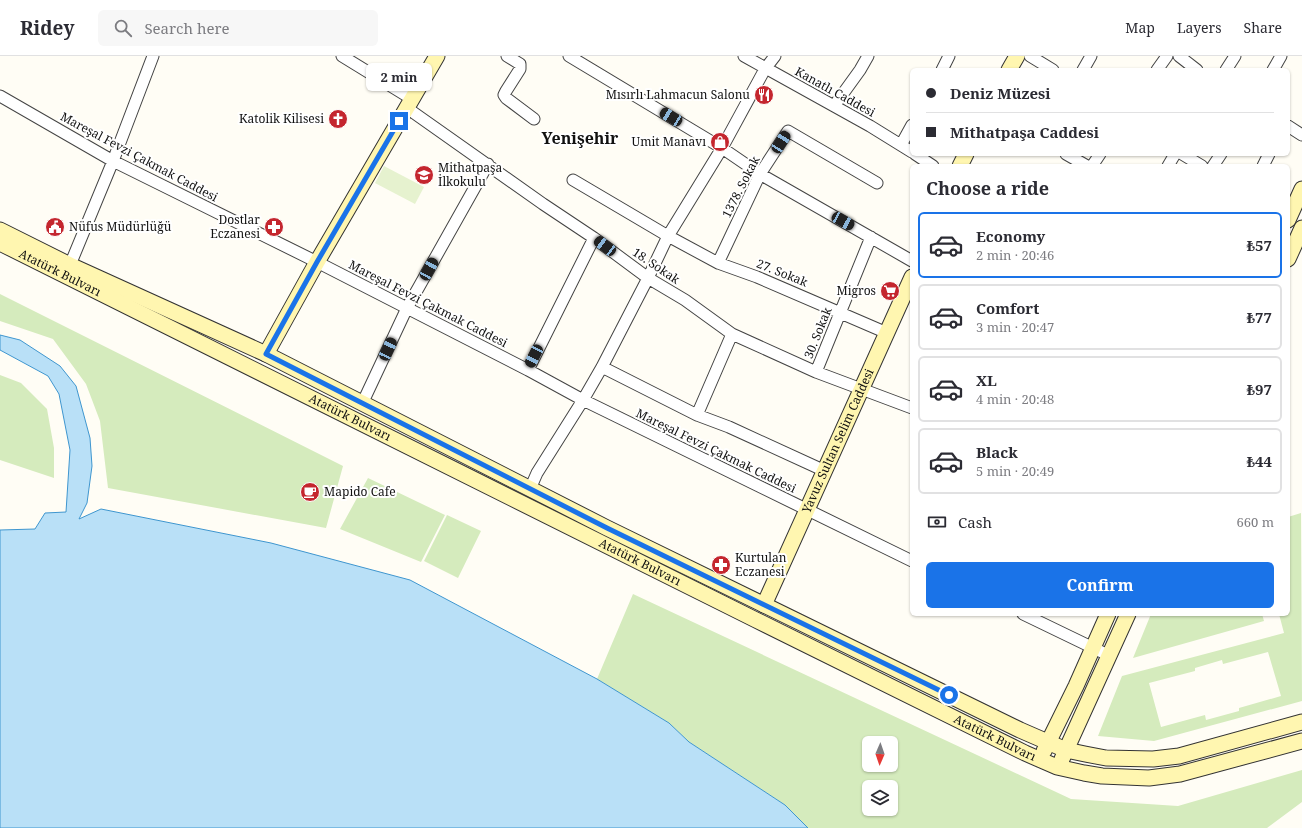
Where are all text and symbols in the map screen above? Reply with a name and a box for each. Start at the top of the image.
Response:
search box [98,10,378,46]
text: Ridey [20,15,74,41]
icon: search [112,17,134,39]
text: Search here [144,18,230,38]
text: Map [1125,18,1155,37]
text: Layers [1177,18,1222,37]
text: Share [1244,18,1282,37]
callout: 2 min [366,63,432,91]
street label: Kanatlı Caddesi [792,63,878,121]
text: 2 min [381,68,417,86]
text: Deniz Müzesi [950,83,1051,103]
restaurant icon: Mısırlı Lahmacun Salonu [753,84,775,106]
place label: Mısırlı Lahmacun Salonu [606,86,750,103]
car [658,106,684,128]
street label: Mareşal Fevzi Çakmak Caddesi [58,108,221,205]
church icon: Katolik Kilisesi [327,108,349,130]
place label: Katolik Kilisesi [239,110,324,127]
route end [390,112,408,130]
text: Mithatpaşa Caddesi [950,122,1099,142]
district label: Yenişehir [542,127,619,149]
car [769,129,793,155]
shop icon: Umit Manavı [709,131,731,153]
place label: Umit Manavı [632,133,706,150]
street label: 1378. Sokak [718,152,764,221]
place label: Mithatpaşa İlkokulu [438,159,502,190]
school or university icon: Mithatpaşa İlkokulu [413,164,435,186]
text: Choose a ride [926,176,1049,200]
car [830,210,856,232]
place label: Dostlar Eczanesi [210,211,260,242]
public building icon: Nüfus Müdürlüğü [44,216,66,238]
pharmacy icon: Dostlar Eczanesi [263,216,285,238]
place label: Nüfus Müdürlüğü [69,218,172,235]
text: Economy [976,226,1045,246]
icon: car [928,227,964,263]
car [592,234,618,258]
text: ₺57 [1247,235,1272,255]
street label: 18. Sokak [629,243,684,288]
street label: Atatürk Bulvarı [16,245,104,300]
text: 2 min · 20:46 [976,246,1054,264]
street label: 27. Sokak [754,255,811,291]
street label: Mareşal Fevzi Çakmak Caddesi [346,256,511,351]
car [418,256,440,282]
supermarket icon: Migros [879,280,901,302]
place label: Migros [836,282,876,299]
text: Comfort [976,298,1039,318]
icon: car [928,299,964,335]
street label: 30. Sokak [800,304,836,361]
text: ₺77 [1247,307,1272,327]
text: 3 min · 20:47 [976,318,1054,336]
car [377,336,399,362]
car [523,343,545,369]
street label: Yavuz Sultan Selim Caddesi [797,366,878,517]
text: XL [976,370,997,390]
icon: car [928,371,964,407]
text: ₺97 [1247,379,1272,399]
street label: Atatürk Bulvarı [306,389,394,445]
text: 4 min · 20:48 [976,390,1054,408]
street label: Mareşal Fevzi Çakmak Caddesi [633,404,799,497]
text: Black [976,442,1018,462]
icon: car [928,443,964,479]
text: ₺44 [1247,451,1272,471]
text: 5 min · 20:49 [976,462,1054,480]
cafe icon: Mapido Cafe [299,481,321,503]
place label: Mapido Cafe [324,483,396,500]
icon: cash [926,511,948,533]
text: Cash [958,512,992,532]
text: 660 m [1237,513,1274,531]
street label: Atatürk Bulvarı [596,534,684,589]
place label: Kurtulan Eczanesi [735,549,787,580]
pharmacy icon: Kurtulan Eczanesi [710,554,732,576]
button: Confirm [926,562,1274,608]
route start [940,686,958,704]
street label: Atatürk Bulvarı [951,710,1039,765]
north arrow [862,736,898,772]
map controls [862,736,898,816]
button: layers [862,780,898,816]

